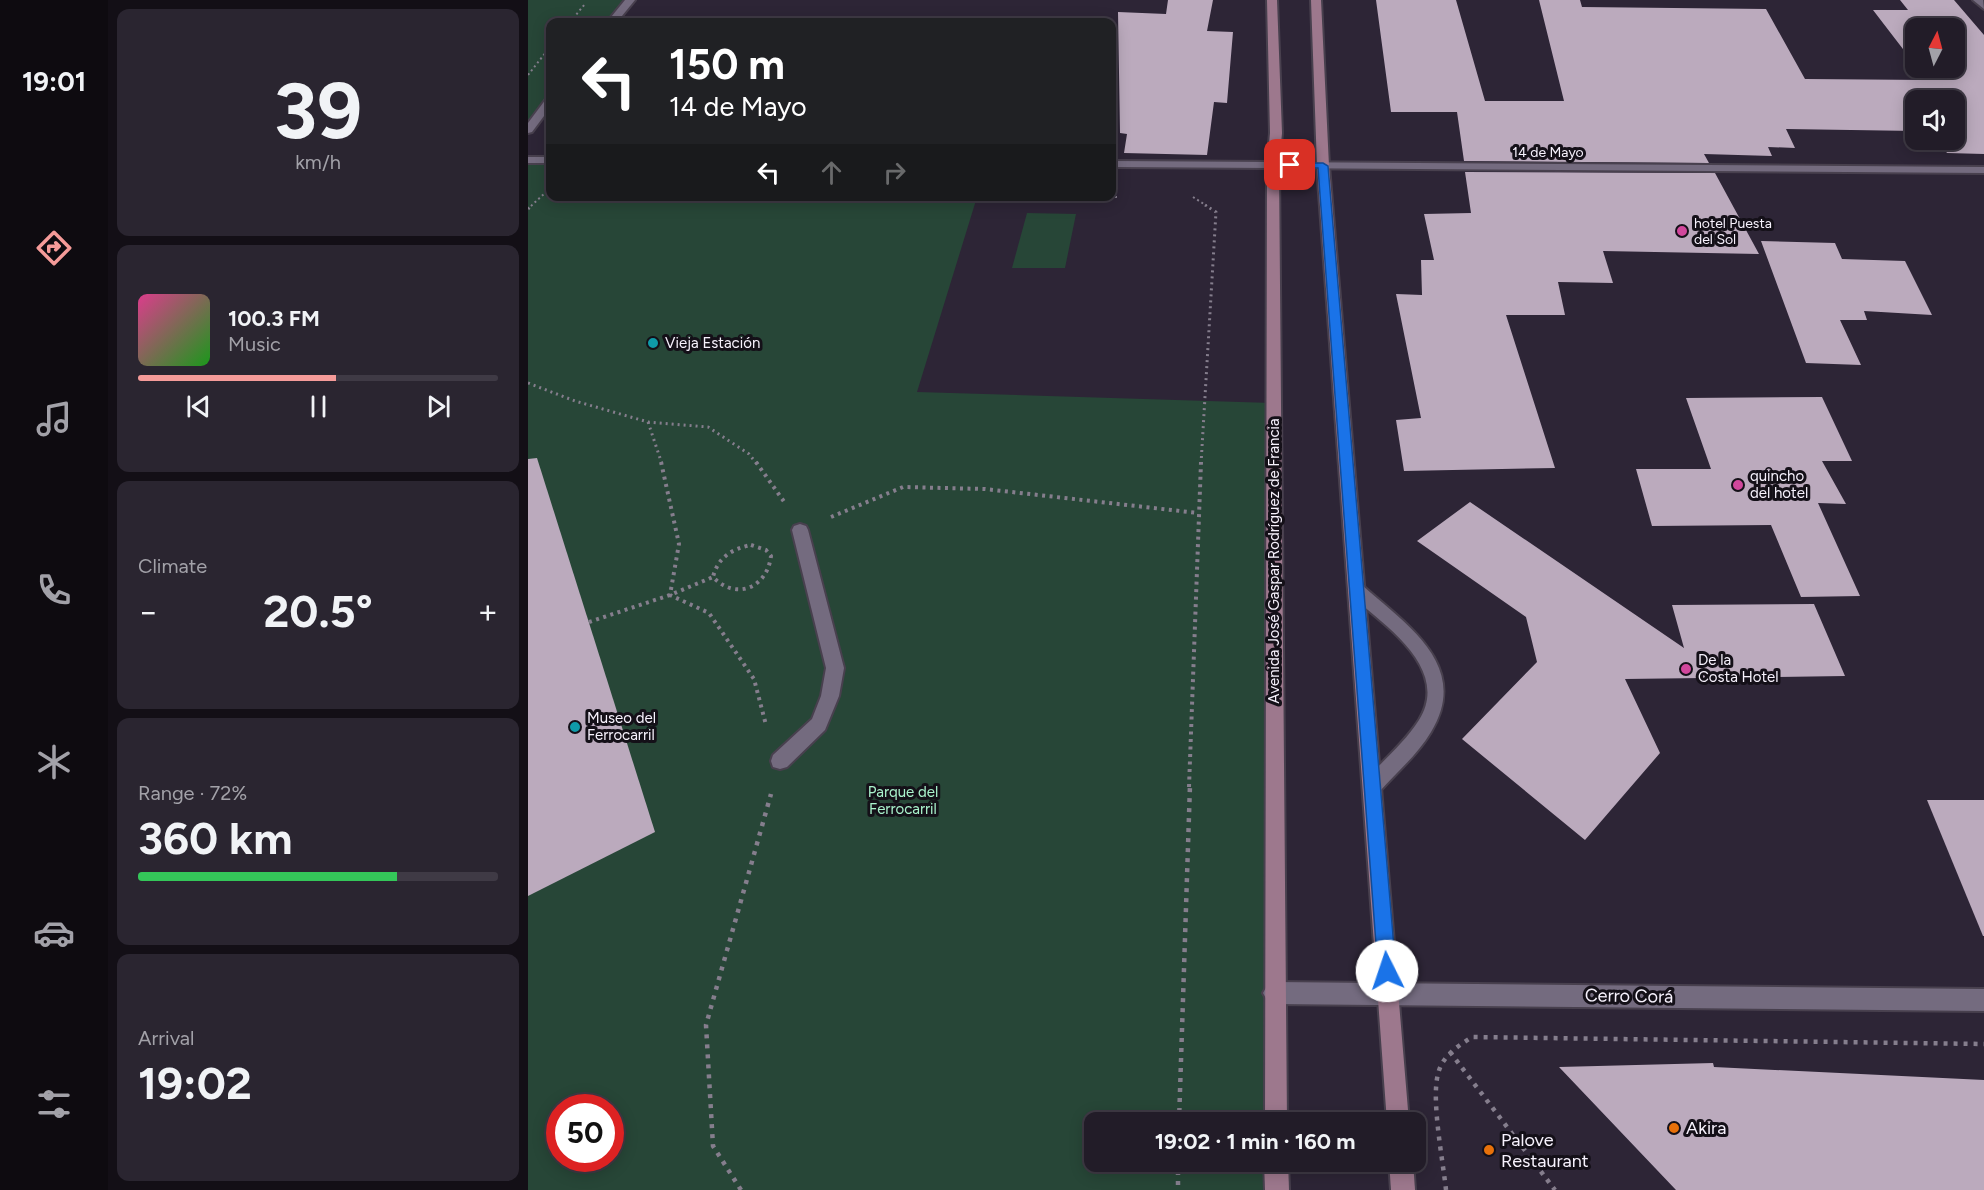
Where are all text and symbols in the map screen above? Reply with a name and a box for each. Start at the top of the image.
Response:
north arrow [1905,18,1965,78]
map controls [1905,18,1965,150]
text: 150 m [669,39,785,90]
icon: left [570,42,648,120]
text: 39 [274,64,362,158]
text: 19:01 [22,65,86,98]
text: 14 de Mayo [669,90,807,123]
button: sound [1905,90,1965,150]
pin [1264,139,1315,190]
street label: 14 de Mayo [1512,144,1584,161]
icon: arrive [1273,148,1306,181]
text: km/h [295,150,341,174]
icon: left [752,156,785,189]
icon: ahead [815,156,848,189]
icon: right [878,156,911,189]
place label: hotel Puesta del Sol [1694,215,1772,248]
marker: hotel Puesta del Sol [1675,224,1689,238]
icon: directions [33,227,75,269]
text: 100.3 FM [228,305,320,332]
text: Music [228,332,281,356]
place label: Vieja Estación [665,334,760,352]
marker: Vieja Estación [646,336,660,350]
icon: previous [182,390,215,423]
icon: pause [302,390,335,423]
icon: next [422,390,455,423]
icon: music [33,398,75,440]
street label: Avenida José Gaspar Rodríguez de Francia [1265,418,1283,704]
place label: quincho del hotel [1750,467,1808,502]
marker: quincho del hotel [1731,478,1745,492]
text: Climate [138,554,207,578]
icon: phone [33,569,75,611]
text: 20.5° [263,584,373,638]
text: − [138,592,159,631]
text: + [477,592,498,631]
place label: De la Costa Hotel [1698,651,1779,686]
marker: De la Costa Hotel [1679,662,1693,676]
place label: Museo del Ferrocarril [587,709,656,744]
marker: Museo del Ferrocarril [568,720,582,734]
icon: climate [33,741,75,783]
text: Range · 72% [138,781,247,805]
park label: Parque del Ferrocarril [868,783,938,818]
text: 360 km [138,811,292,865]
icon: car [33,912,75,954]
position arrow [1355,939,1419,1003]
street label: Cerro Corá [1585,984,1673,1008]
text: Arrival [138,1026,194,1050]
text: 19:02 [138,1056,252,1110]
icon: filters [33,1083,75,1125]
speed limit sign: 50 [546,1094,624,1172]
place label: Akira [1686,1117,1726,1139]
marker: Akira [1667,1121,1681,1135]
text: 19:02 · 1 min · 160 m [1155,1128,1355,1155]
place label: Palove Restaurant [1501,1129,1589,1172]
marker: Palove Restaurant [1482,1143,1496,1157]

